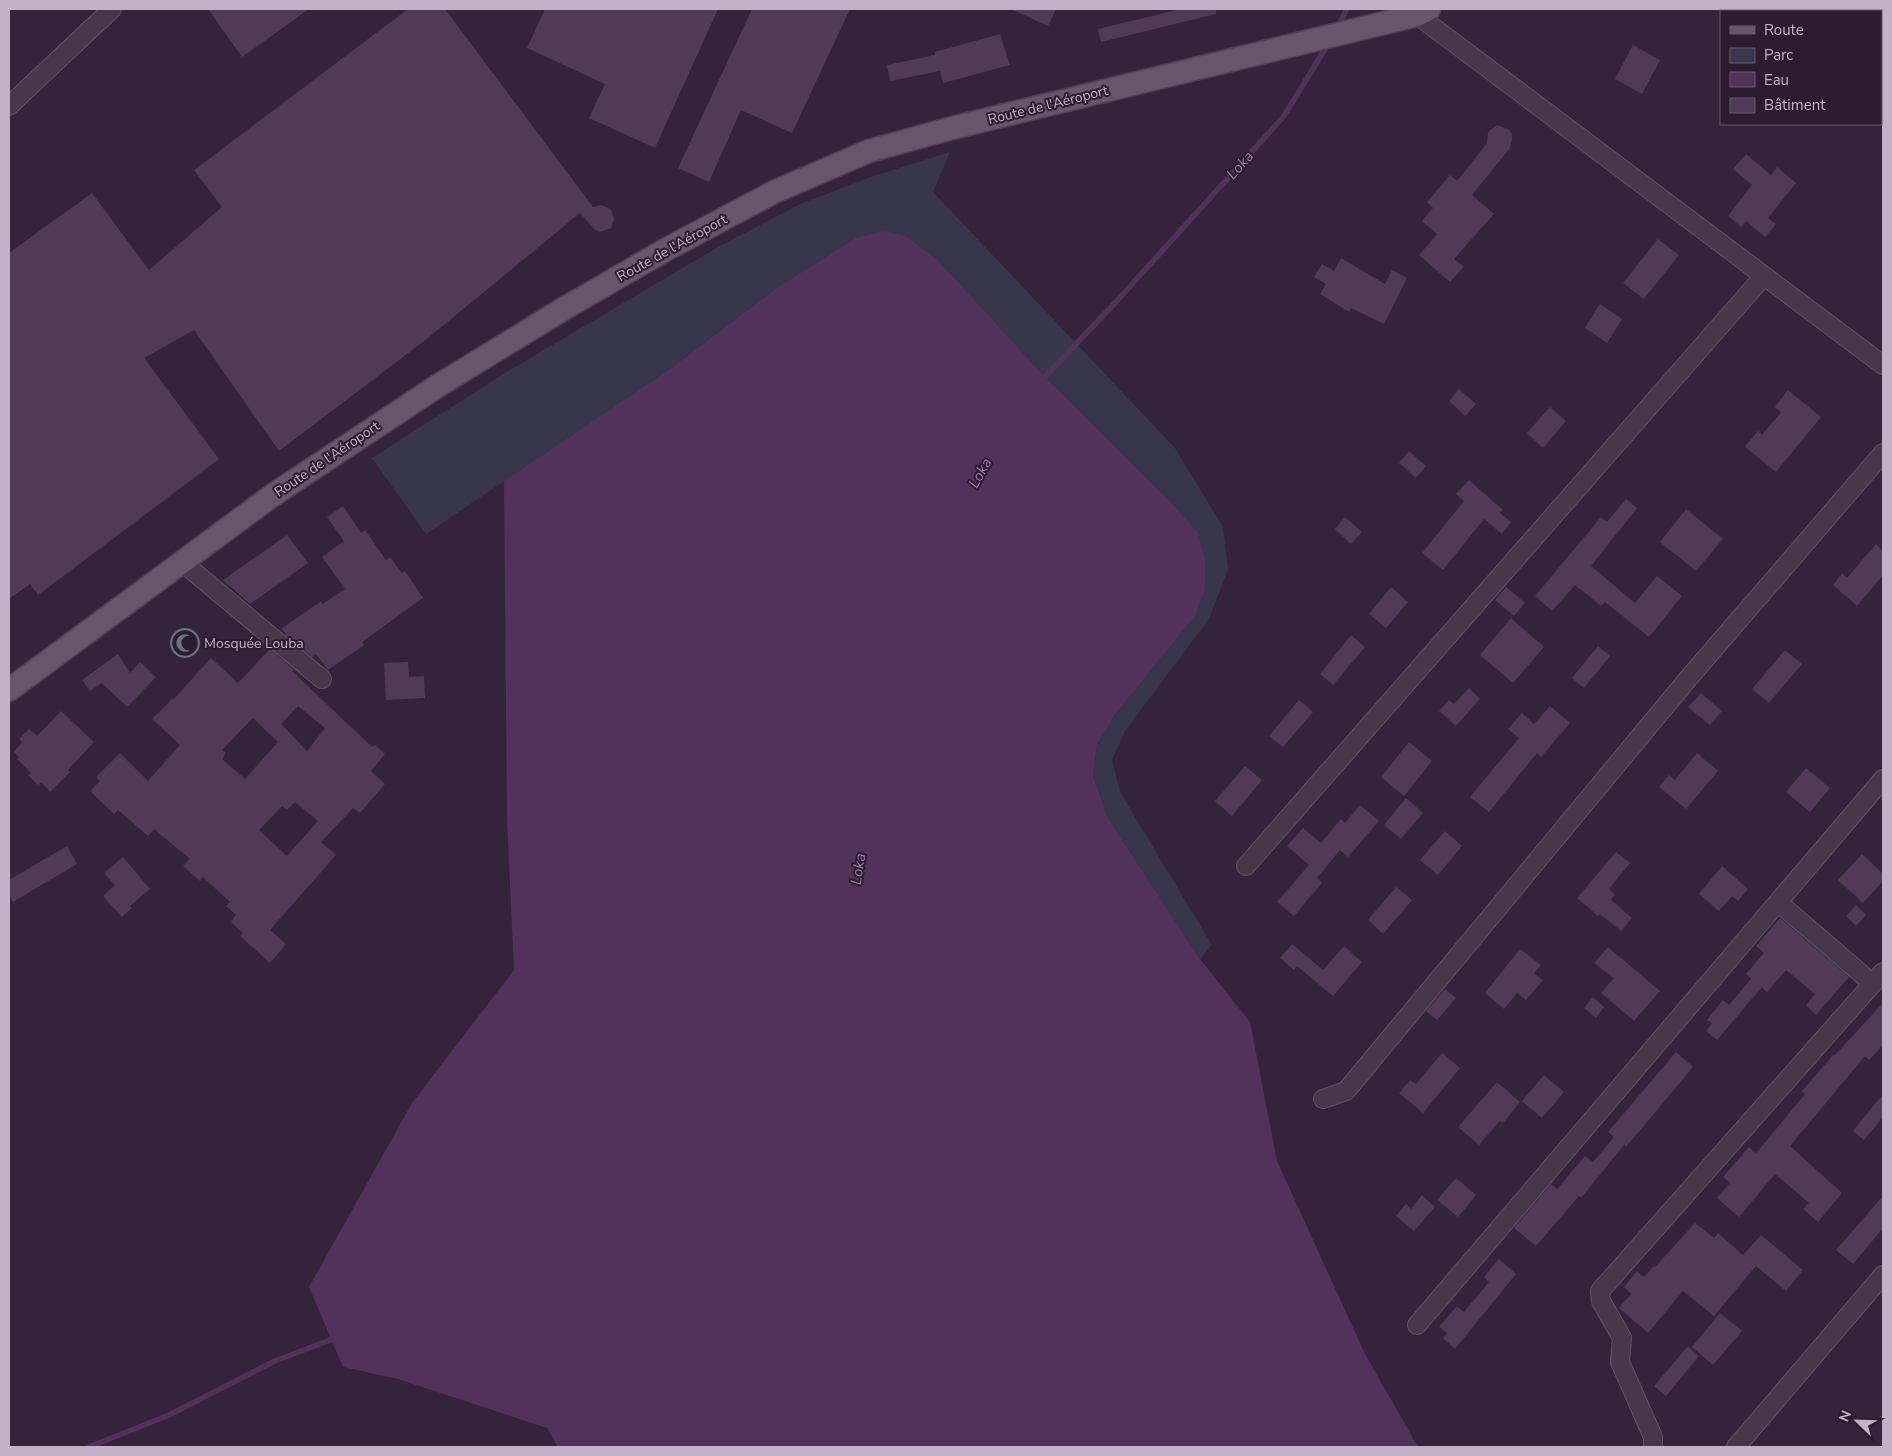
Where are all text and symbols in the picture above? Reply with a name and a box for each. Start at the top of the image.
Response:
legend [1720,10,1882,125]
text: Route [1764,20,1804,40]
text: Parc [1764,45,1793,65]
text: Eau [1764,70,1789,90]
street label: Route de l'Aéroport [986,81,1110,129]
text: Bâtiment [1764,95,1826,115]
water label: Loka [1222,146,1258,184]
street label: Route de l'Aéroport [614,210,731,286]
street label: Route de l'Aéroport [271,417,383,501]
water label: Loka [964,454,996,492]
mosque icon: Mosquée Louba [170,628,200,658]
place label: Mosquée Louba [204,634,304,653]
water label: Loka [846,852,870,886]
north arrow [1832,1396,1882,1446]
text: N [1835,1408,1856,1425]

